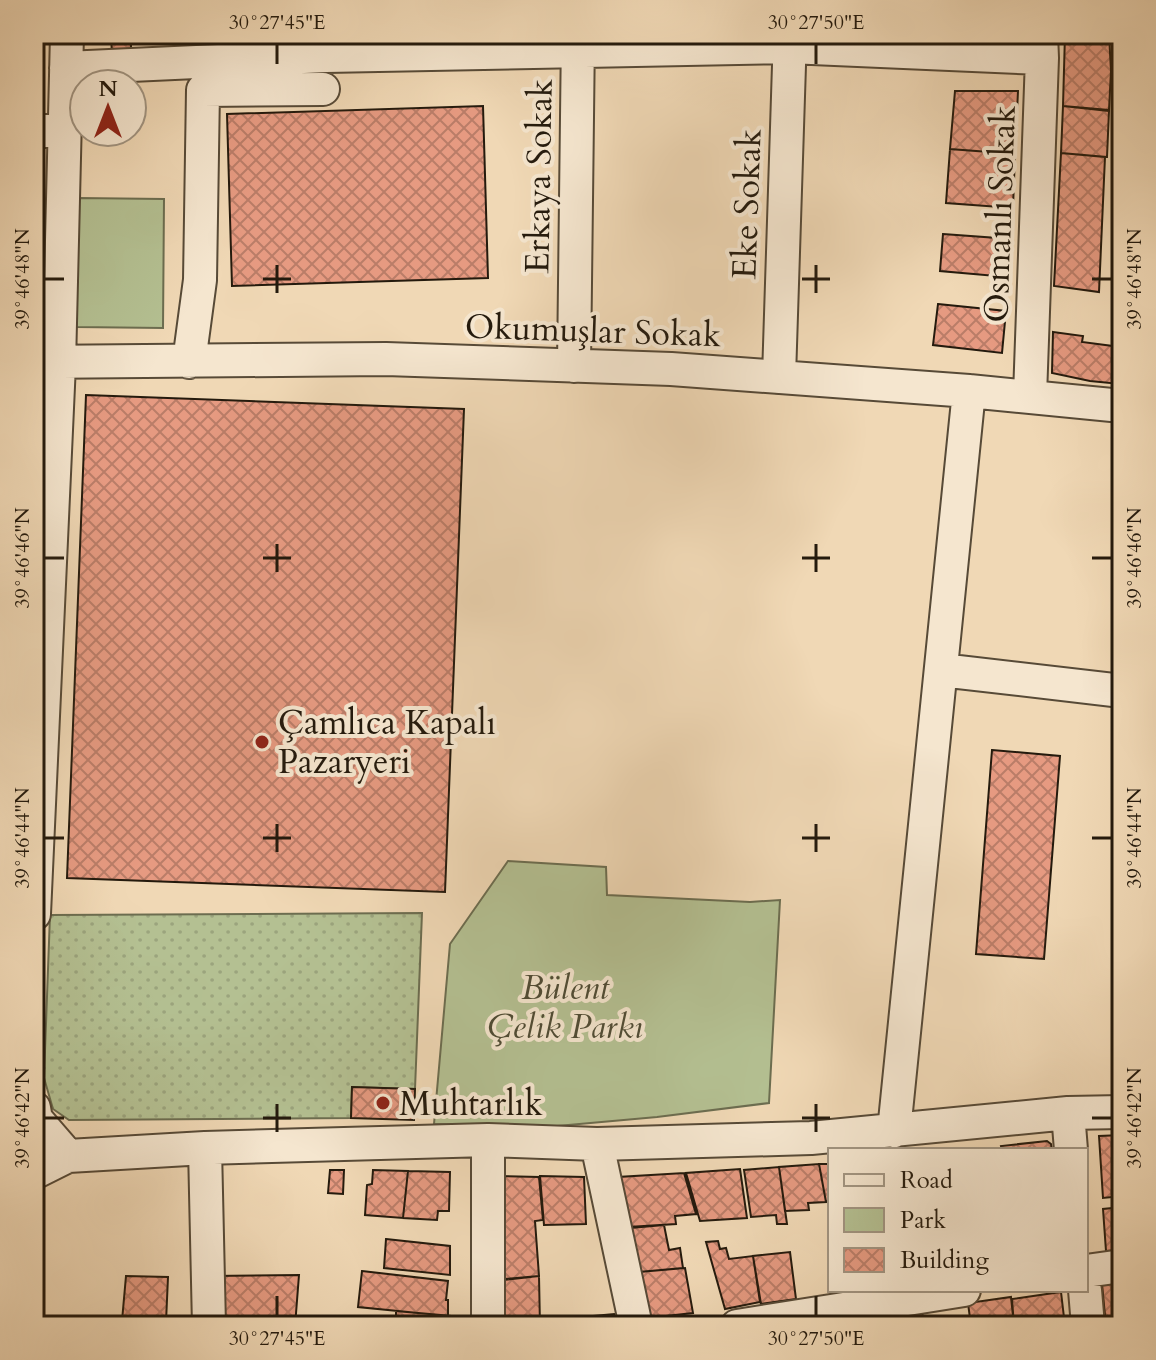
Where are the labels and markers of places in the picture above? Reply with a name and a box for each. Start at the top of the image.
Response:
place label: Çamlıca Kapalı Pazaryeri [278,700,496,785]
marker: Çamlıca Kapalı Pazaryeri [253,733,271,751]
place label: Muhtarlık [399,1081,543,1127]
marker: Muhtarlık [374,1094,392,1112]

